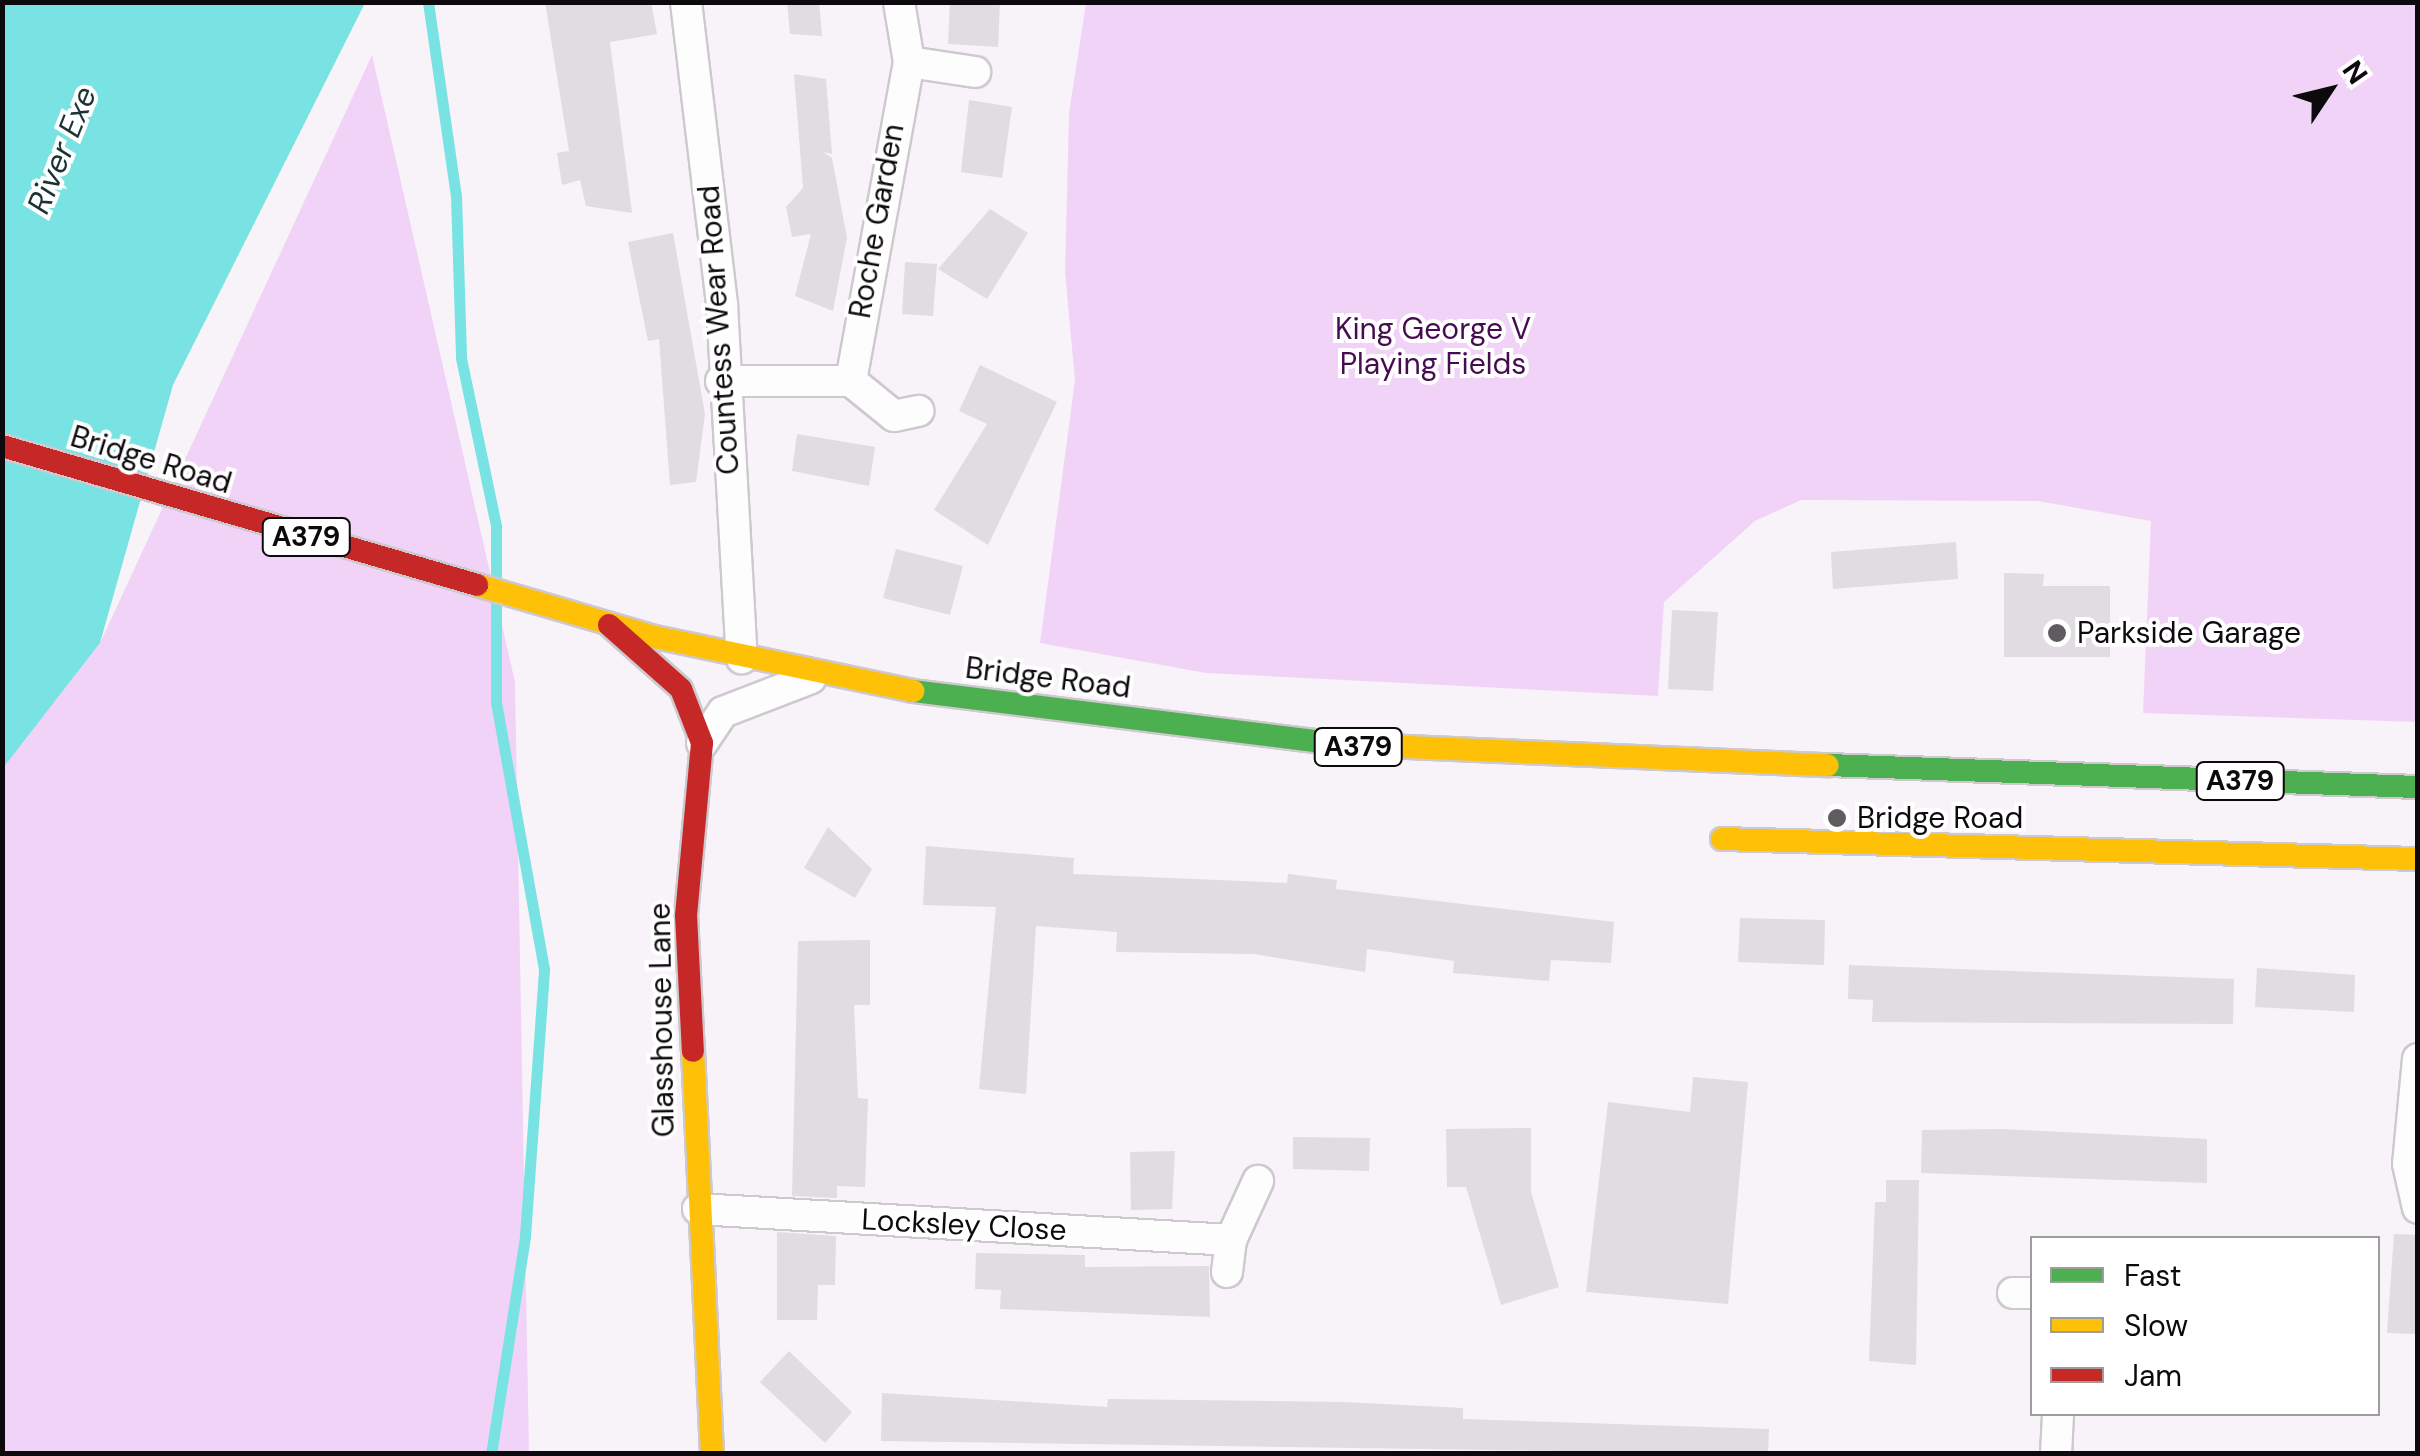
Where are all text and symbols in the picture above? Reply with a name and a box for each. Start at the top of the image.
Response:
north arrow [2280,40,2380,140]
text: N [2334,54,2376,91]
water label: River Exe [19,81,105,219]
street label: Roche Garden [842,121,912,321]
street label: Countess Wear Road [691,184,747,476]
park label: King George V Playing Fields [1335,311,1531,382]
street label: Bridge Road [66,418,236,502]
road number: A379 [261,514,351,560]
place label: Parkside Garage [2077,615,2301,651]
marker: Parkside Garage [2046,622,2068,644]
street label: Bridge Road [963,650,1133,706]
road number: A379 [1313,724,1403,770]
road number: A379 [2195,758,2285,804]
place label: Bridge Road [1857,800,2023,836]
marker: Bridge Road [1826,807,1848,829]
street label: Glasshouse Lane [642,902,682,1138]
street label: Locksley Close [861,1202,1067,1248]
legend [2030,1236,2380,1416]
text: Fast [2124,1256,2182,1295]
text: Slow [2124,1306,2188,1345]
text: Jam [2124,1356,2182,1395]

